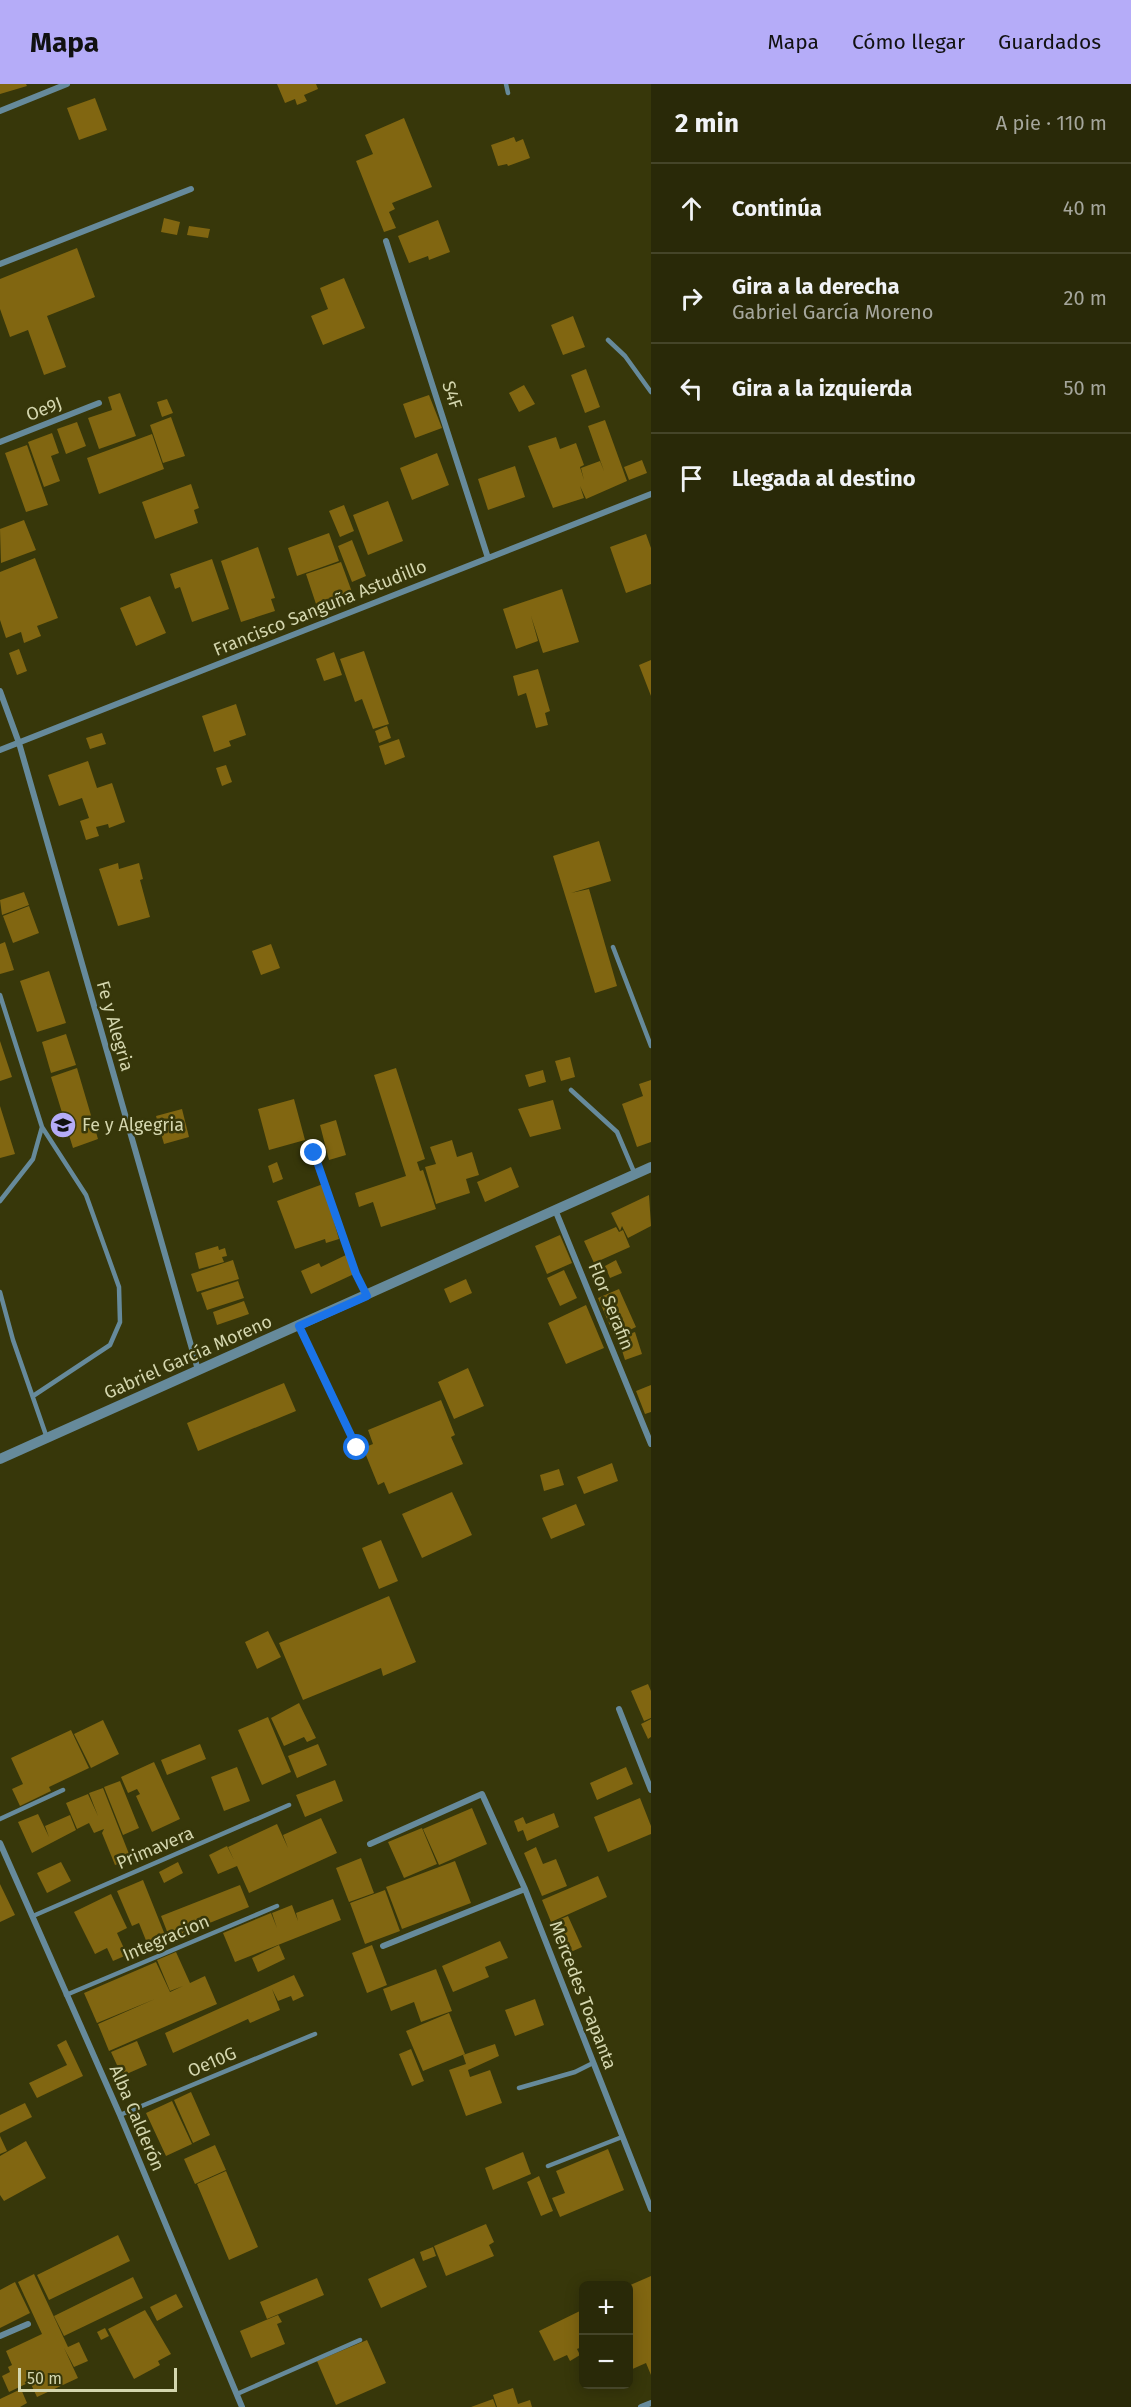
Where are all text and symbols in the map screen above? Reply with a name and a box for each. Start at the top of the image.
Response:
text: Mapa [30,26,99,59]
text: Mapa [767,29,819,55]
text: Cómo llegar [852,29,965,55]
text: Guardados [998,29,1101,55]
text: 2 min [675,108,739,139]
text: A pie · 110 m [996,111,1107,135]
icon: ahead [675,192,708,225]
text: Continúa [732,195,822,222]
text: 40 m [1063,196,1107,220]
text: Gira a la derecha [732,273,900,300]
icon: right [675,282,708,315]
text: 20 m [1064,286,1107,310]
text: Gabriel García Moreno [732,300,933,324]
icon: left [675,372,708,405]
text: Gira a la izquierda [732,375,912,402]
text: 50 m [1063,376,1107,400]
street label: S4F [437,378,467,412]
street label: Oe9J [23,392,65,426]
icon: arrive [675,462,708,495]
text: Llegada al destino [732,465,916,492]
street label: Francisco Sanguña Astudillo [210,555,430,661]
street label: Fe y Alegria [92,978,138,1074]
school or university icon: Fe y Algegria [48,1110,78,1140]
place label: Fe y Algegria [82,1114,184,1136]
route end [300,1139,326,1165]
street label: Flor Serafin [583,1259,639,1353]
street label: Gabriel García Moreno [101,1310,275,1404]
route start [343,1434,369,1460]
street label: Primavera [113,1822,197,1874]
street label: Integracion [119,1910,213,1966]
street label: Mercedes Toapanta [545,1918,621,2072]
street label: Oe10G [184,2042,240,2082]
street label: Alba Calderón [105,2062,169,2174]
map controls [579,2281,633,2389]
button: + [579,2281,633,2335]
button: − [579,2335,633,2389]
scale bar [18,2365,177,2392]
text: 50 m [27,2369,62,2388]

